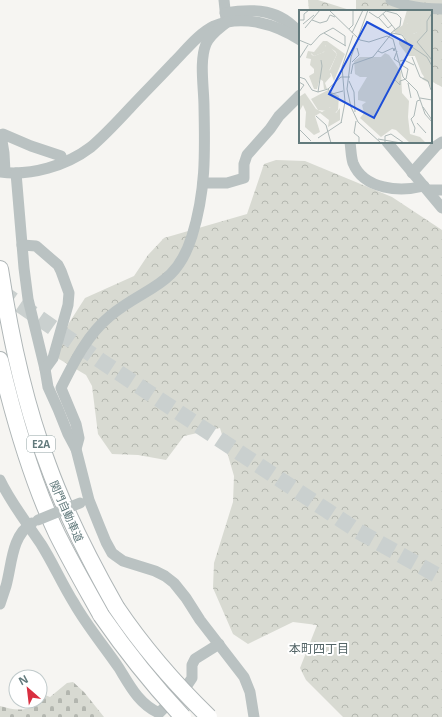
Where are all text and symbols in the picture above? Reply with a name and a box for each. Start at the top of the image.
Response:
inset map [299,10,432,143]
road number: E2A [27,436,55,452]
street label: 関門自動車道 [47,478,87,544]
district label: 本町四丁目 [289,640,349,657]
north arrow [8,669,48,709]
text: N [16,671,31,688]

